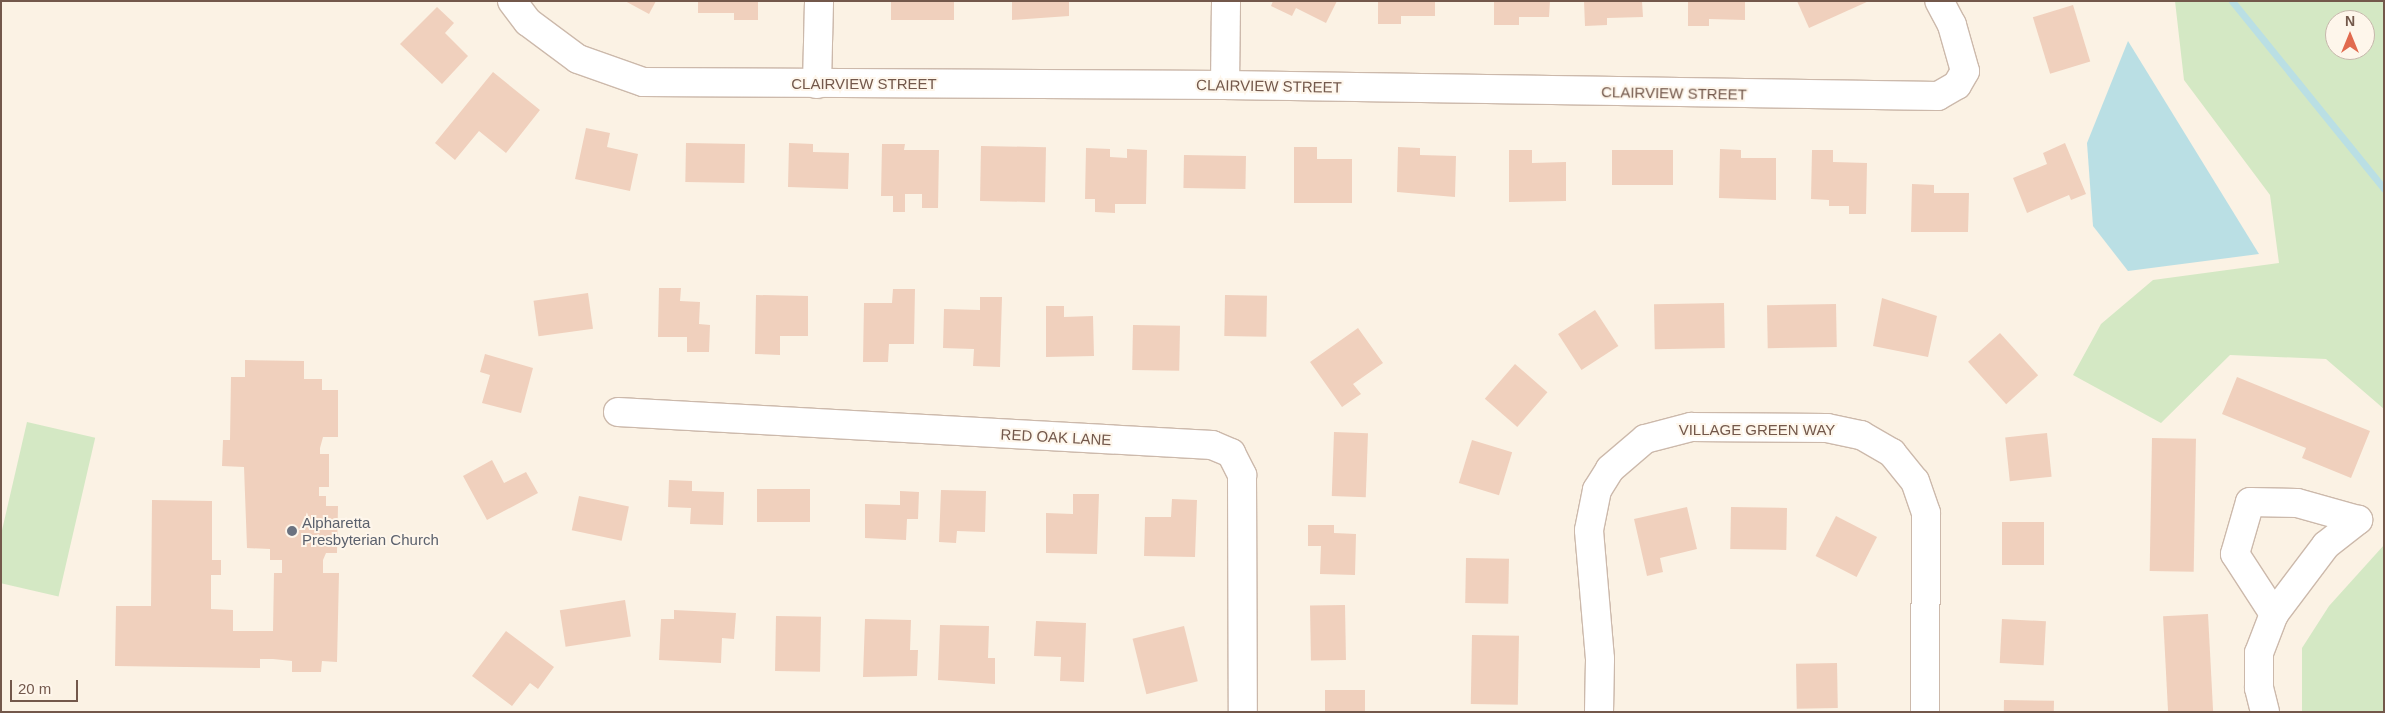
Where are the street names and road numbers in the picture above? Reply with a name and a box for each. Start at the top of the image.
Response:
street label: CLAIRVIEW STREET [791,75,937,93]
street label: CLAIRVIEW STREET [1196,76,1342,96]
street label: CLAIRVIEW STREET [1601,83,1747,103]
street label: VILLAGE GREEN WAY [1679,421,1835,439]
street label: RED OAK LANE [1000,425,1112,449]

